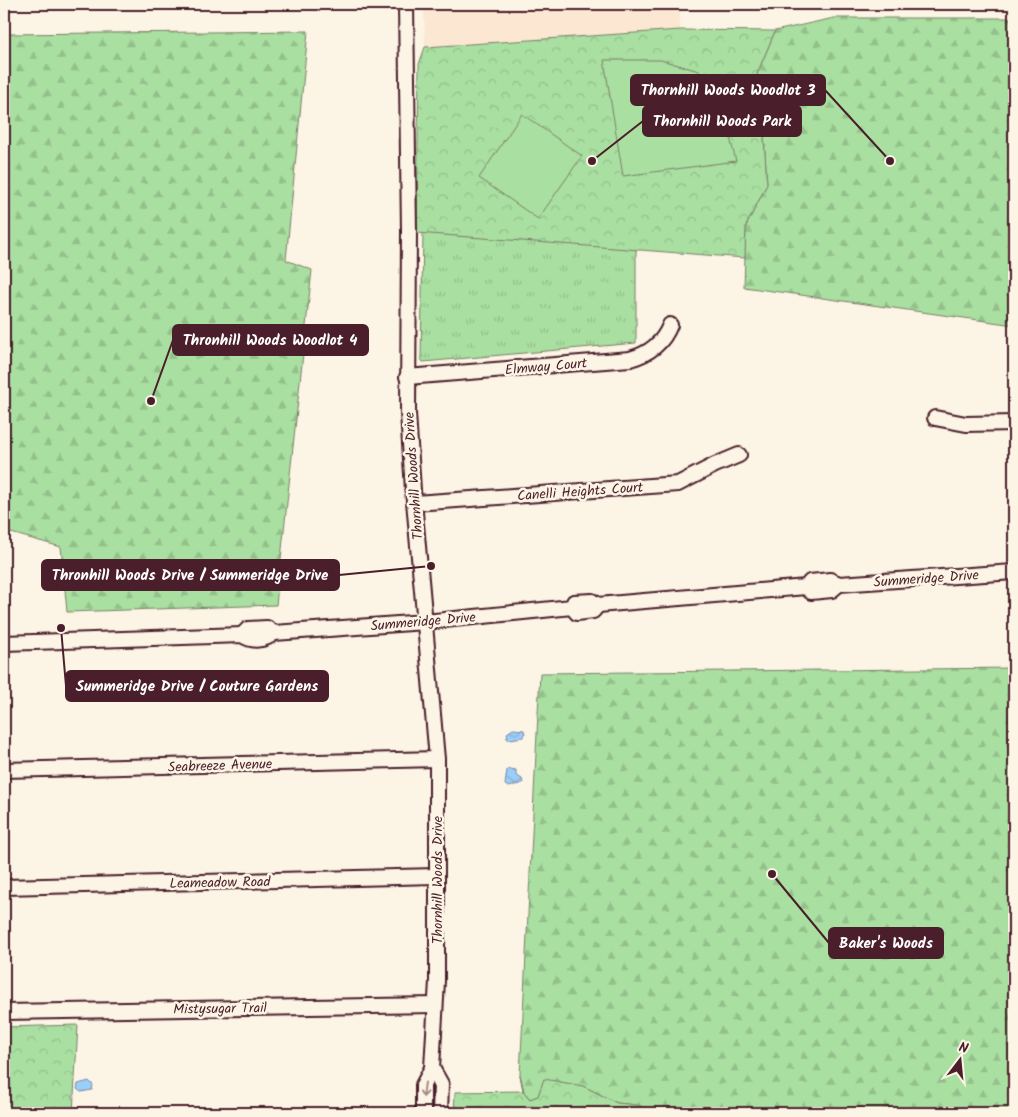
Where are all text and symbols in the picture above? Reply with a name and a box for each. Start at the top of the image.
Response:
callout: Thornhill Woods Woodlot 3 [631,75,825,105]
text: Thornhill Woods Woodlot 3 [641,79,815,103]
callout: Thornhill Woods Park [643,106,801,136]
text: Thornhill Woods Park [653,110,792,134]
callout: Thronhill Woods Woodlot 4 [173,325,368,355]
text: Thronhill Woods Woodlot 4 [183,329,357,353]
street label: Elmway Court [504,352,589,382]
street label: Thornhill Woods Drive [399,411,429,541]
street label: Canelli Heights Court [516,477,644,507]
callout: Thronhill Woods Drive / Summeridge Drive [42,560,339,590]
text: Thronhill Woods Drive / Summeridge Drive [52,564,329,588]
street label: Summeridge Drive [873,564,980,594]
street label: Summeridge Drive [370,606,477,638]
callout: Summeridge Drive / Couture Gardens [66,671,328,701]
text: Summeridge Drive / Couture Gardens [76,675,318,699]
street label: Seabreeze Avenue [168,753,273,779]
street label: Thornhill Woods Drive [427,815,449,944]
street label: Leameadow Road [169,871,272,895]
callout: Baker's Woods [829,928,943,958]
text: Baker's Woods [839,932,933,956]
street label: Mistysugar Trail [173,997,268,1021]
north arrow [936,1034,986,1084]
text: N [956,1037,971,1060]
one-way arrow [419,1081,429,1097]

